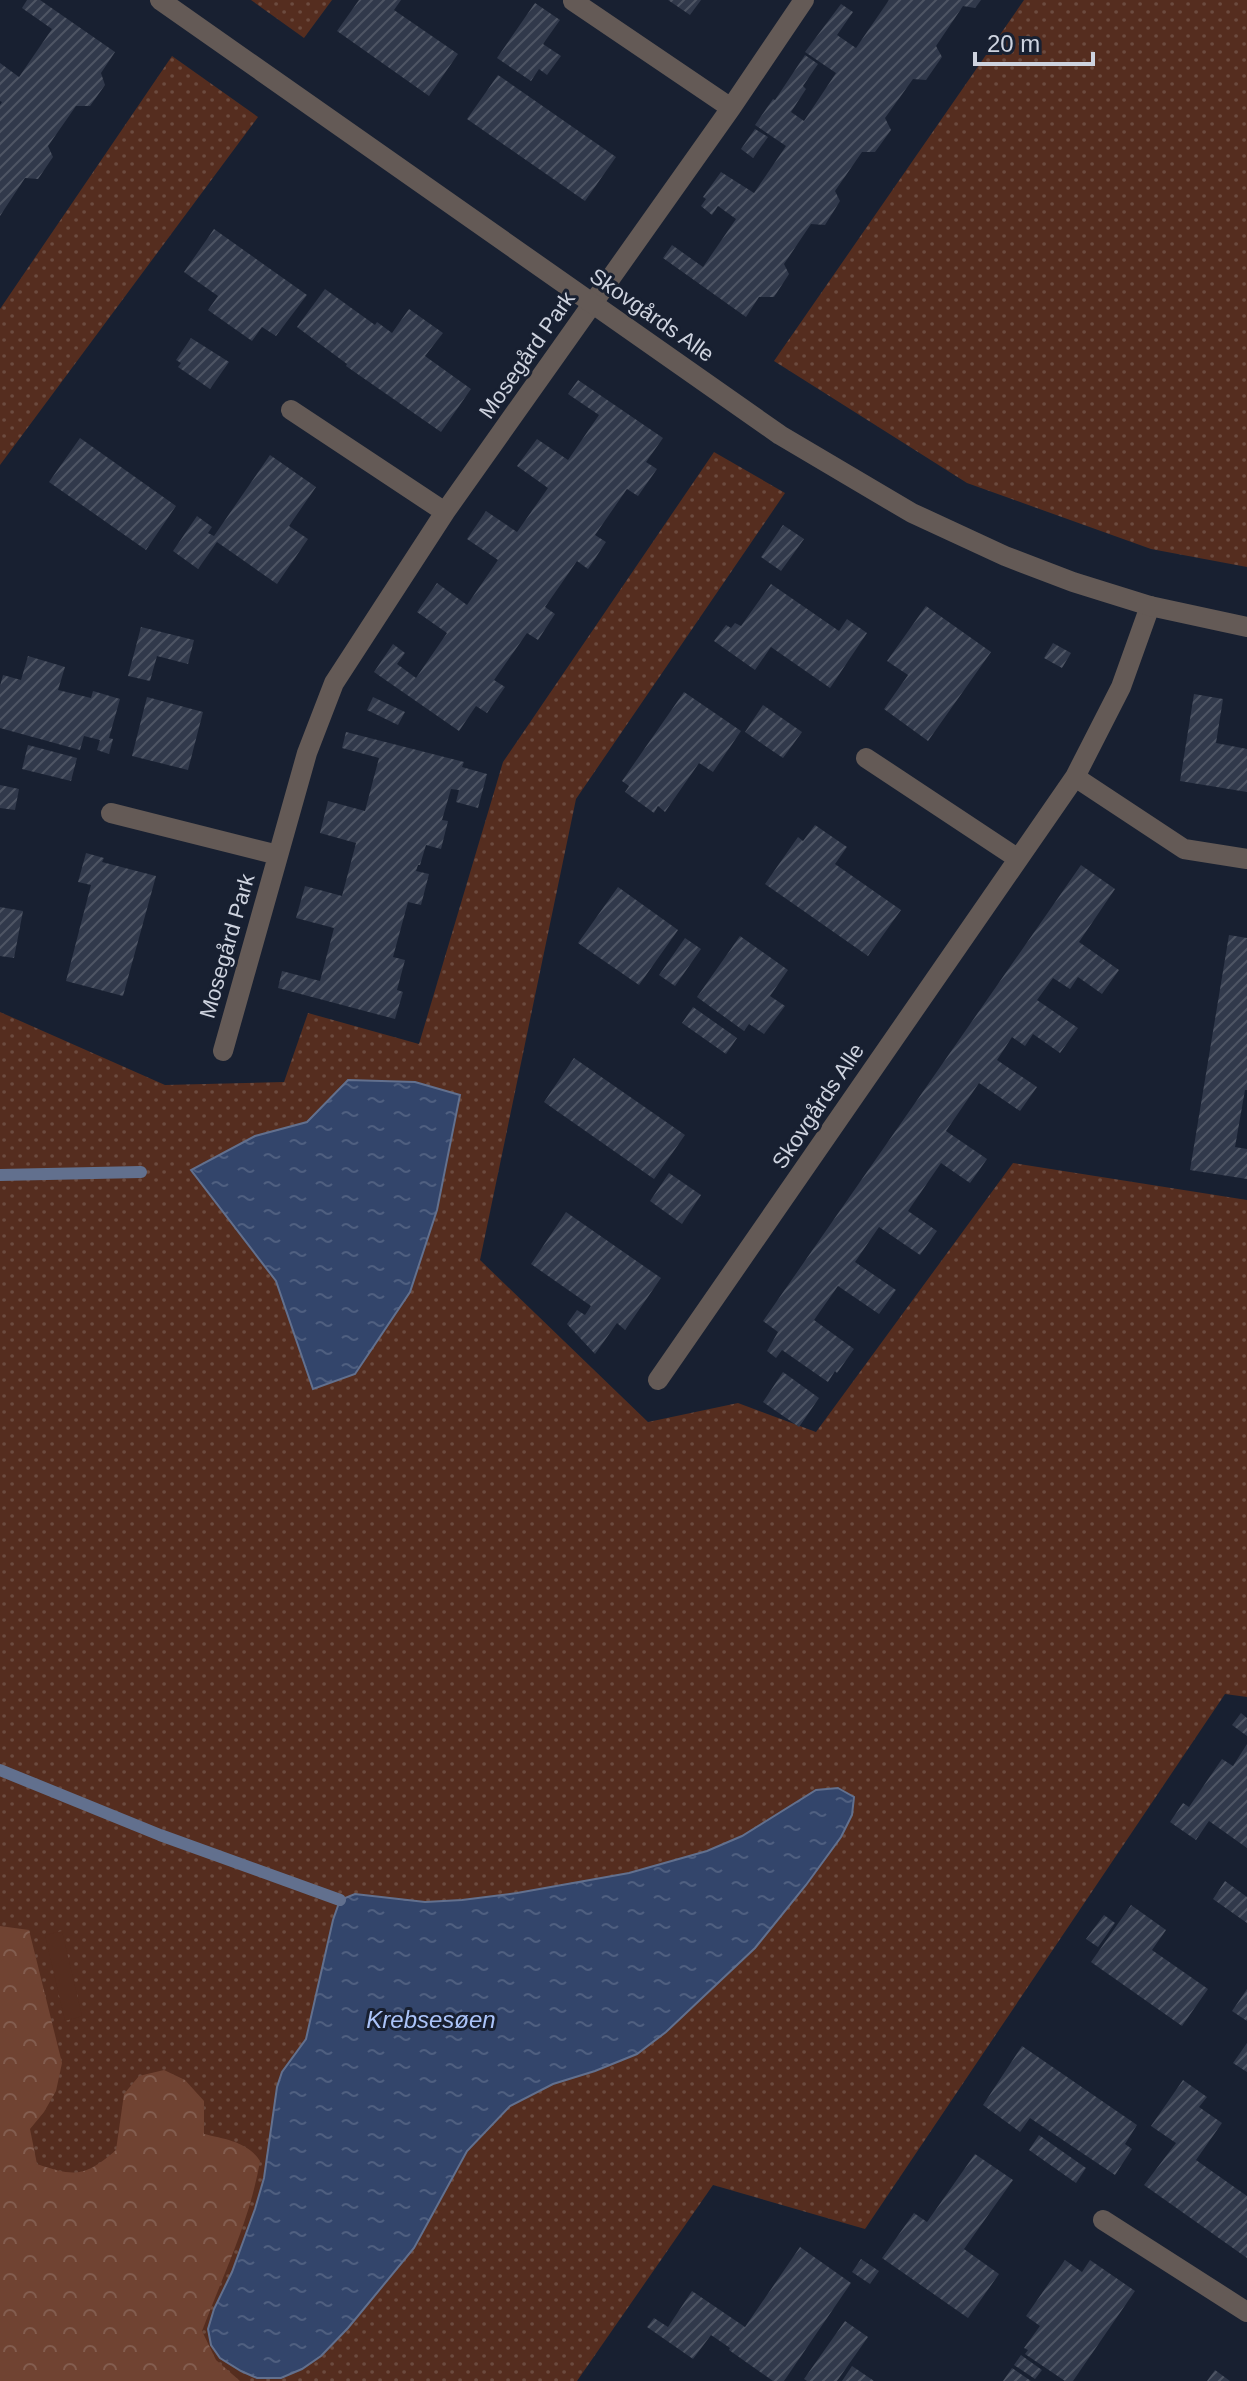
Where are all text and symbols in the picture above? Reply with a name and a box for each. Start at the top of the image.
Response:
scale bar [975,16,1093,66]
text: 20 m [987,30,1040,57]
street label: Skovgårds Alle [585,263,719,367]
street label: Mosegård Park [474,286,581,423]
street label: Mosegård Park [194,870,260,1021]
street label: Skovgårds Alle [767,1039,869,1173]
water label: Krebsesøen [366,2006,496,2033]

